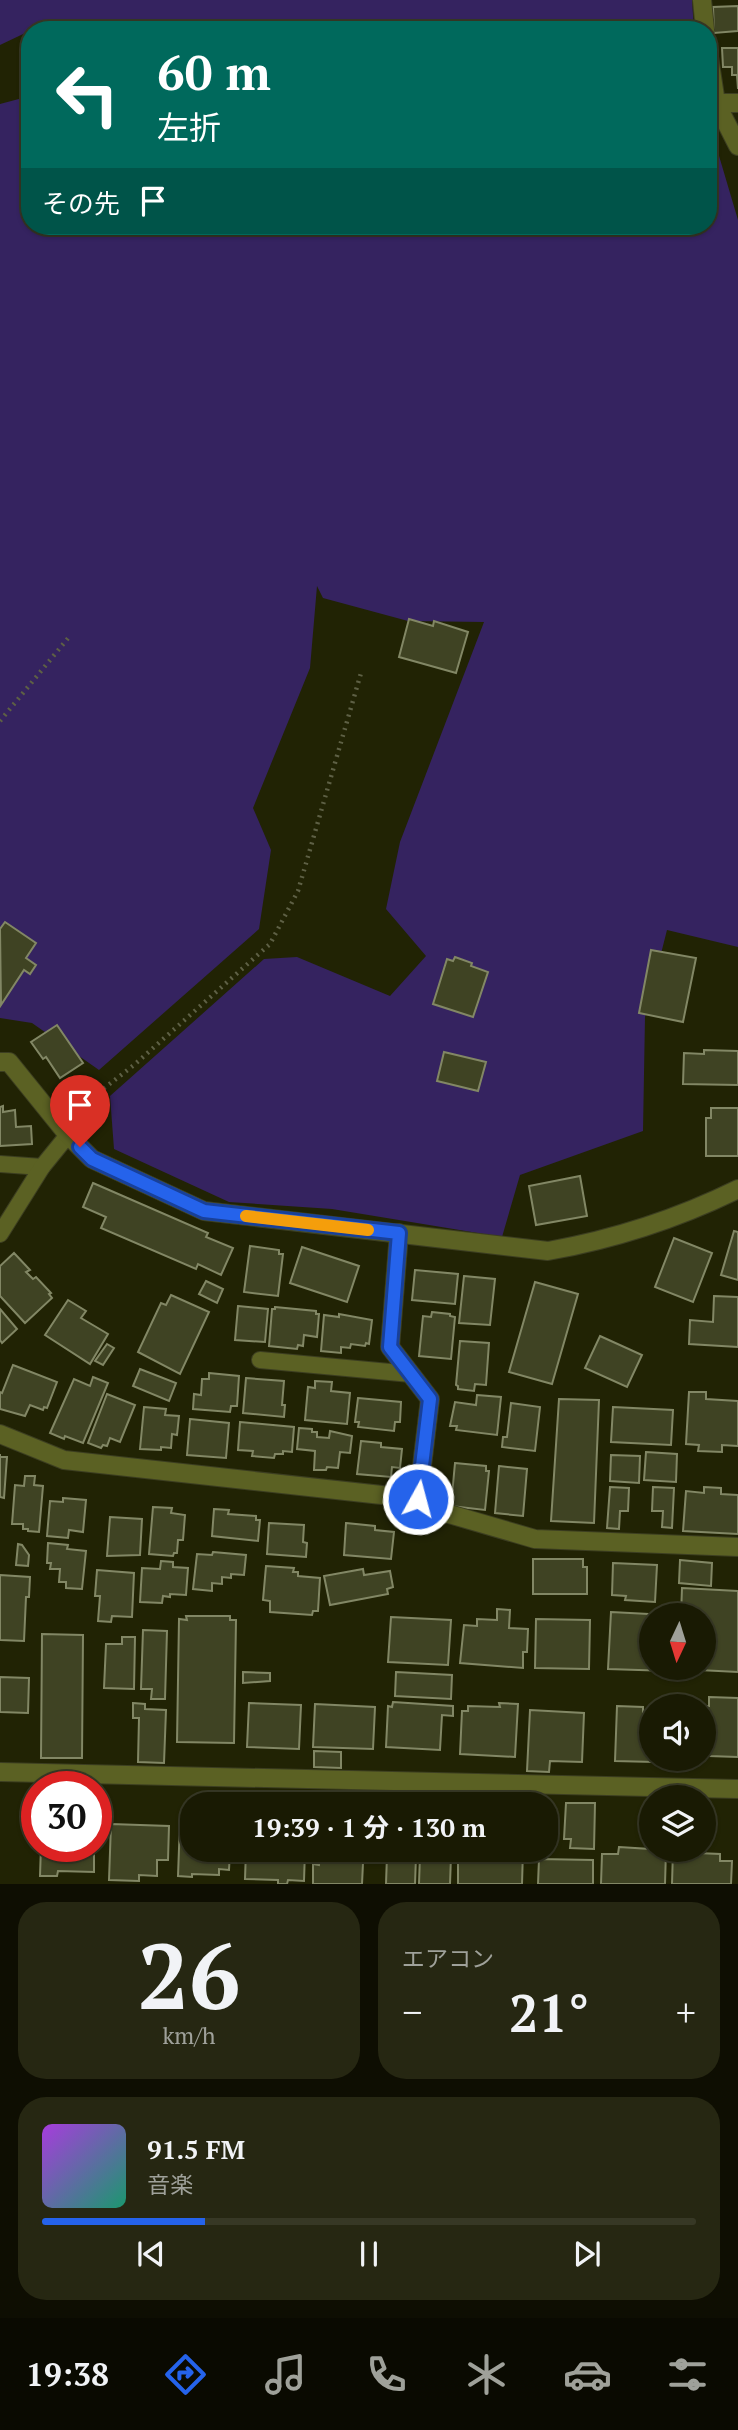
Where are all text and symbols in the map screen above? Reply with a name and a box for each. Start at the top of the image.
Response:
text: 60 m [157,39,271,104]
icon: left [42,49,133,140]
text: 左折 [157,106,221,148]
icon: arrive [134,182,172,220]
text: その先 [42,186,120,220]
pin [50,1075,110,1147]
icon: arrive [61,1086,99,1124]
position arrow [381,1462,455,1536]
north arrow [639,1603,716,1680]
map controls [639,1603,716,1862]
button: sound [639,1694,716,1771]
speed limit sign: 30 [21,1771,112,1862]
button: layers [639,1785,716,1862]
text: 19:39 · 1 分 · 130 m [252,1810,486,1844]
text: 26 [138,1914,240,2035]
text: エアコン [402,1943,494,1974]
text: 21° [509,1978,589,2047]
text: − [402,1987,422,2037]
text: + [676,1987,696,2037]
text: km/h [162,2020,216,2051]
text: 91.5 FM [147,2132,245,2166]
text: 音楽 [147,2169,193,2200]
icon: previous [132,2235,170,2273]
icon: pause [350,2235,388,2273]
icon: next [568,2235,606,2273]
icon: directions [161,2350,210,2399]
icon: music [261,2350,310,2399]
icon: phone [362,2350,411,2399]
icon: climate [462,2350,511,2399]
icon: car [563,2350,612,2399]
icon: filters [663,2350,712,2399]
text: 19:38 [26,2353,109,2395]

